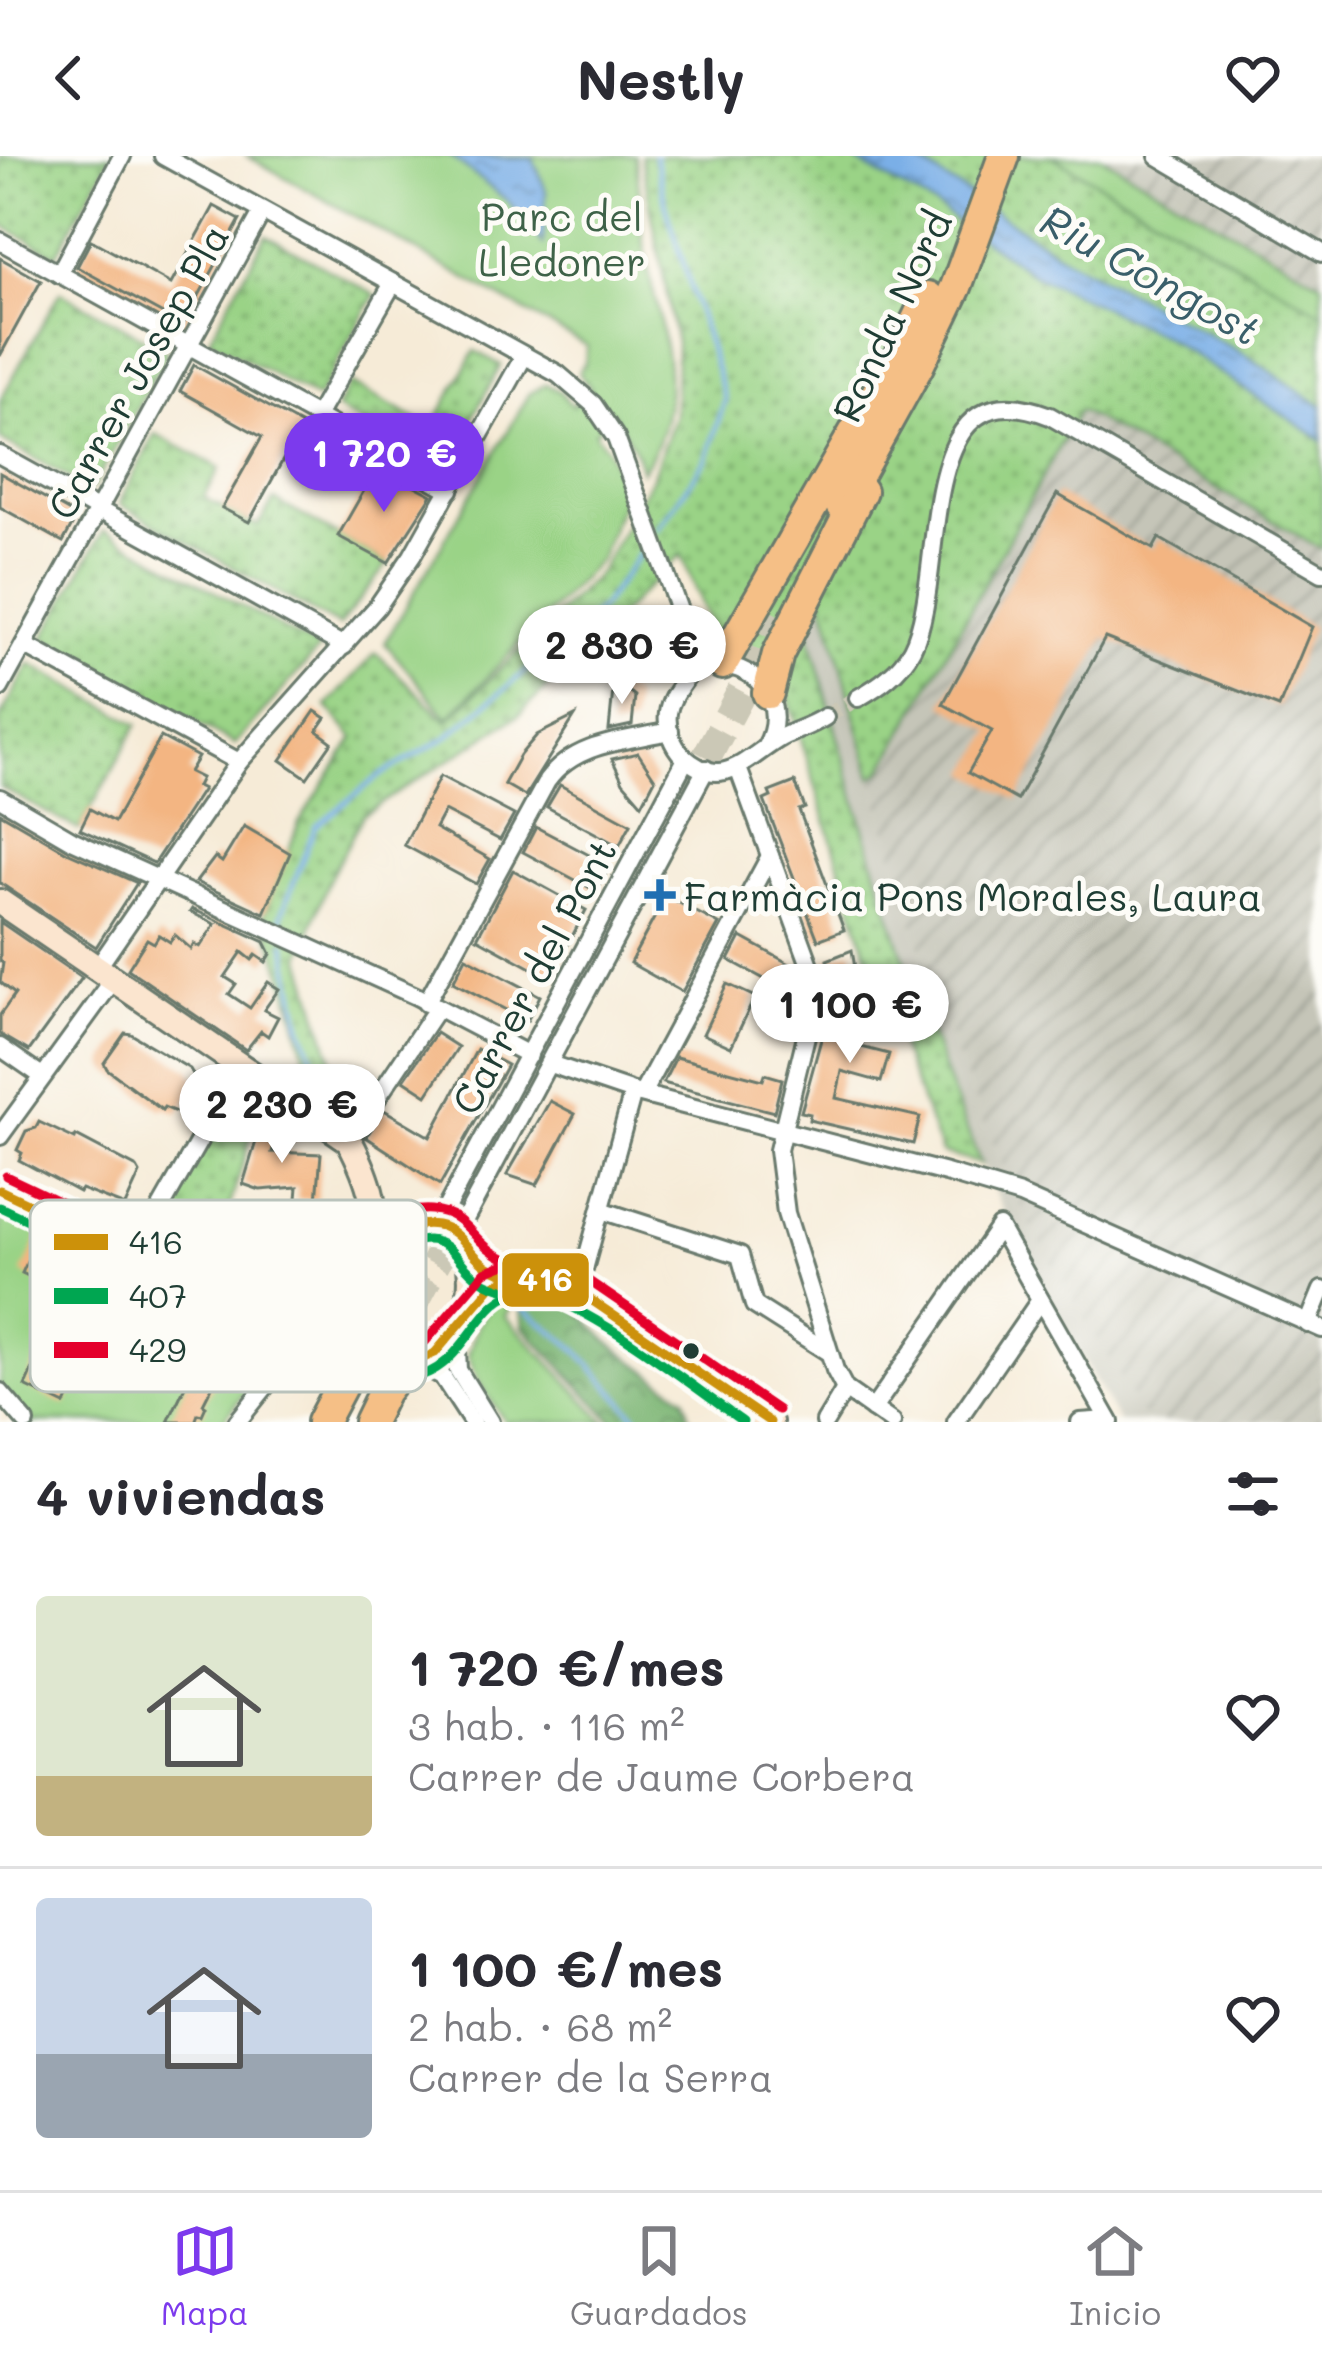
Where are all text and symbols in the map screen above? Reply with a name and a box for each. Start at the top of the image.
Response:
text: Nestly [577,43,745,114]
icon: back [36,45,102,111]
icon: heart [1220,45,1286,111]
park label: Parc del Lledoner [478,190,646,286]
water label: Riu Congost [1032,191,1270,357]
street label: Ronda Nord [820,202,962,430]
street label: Carrer Josep Pla [35,215,239,527]
pin: 1 720 € [273,413,495,515]
text: 1 720 € [311,426,457,477]
pin: 2 830 € [511,605,733,707]
text: 2 830 € [545,618,699,669]
street label: Carrer del Pont [439,830,627,1122]
place label: Farmàcia Pons Morales, Laura [684,870,1262,921]
marker: Farmàcia Pons Morales, Laura [647,882,673,908]
pin: 1 100 € [739,964,961,1066]
text: 1 100 € [778,977,922,1028]
pin: 2 230 € [171,1064,393,1166]
text: 2 230 € [206,1077,358,1128]
legend [30,1200,426,1392]
text: 416 [129,1219,183,1262]
line badge: 416 [500,1251,591,1309]
text: 416 [517,1256,573,1299]
text: 407 [129,1273,187,1316]
text: 429 [129,1327,186,1370]
unlabelled marker [680,1340,702,1362]
text: 4 viviendas [36,1461,325,1528]
icon: filters [1220,1461,1286,1527]
text: 1 720 €/mes [408,1632,725,1699]
icon: home [132,1644,276,1788]
icon: heart [1220,1683,1286,1749]
text: 3 hab. · 116 m² [408,1699,685,1750]
text: Carrer de Jaume Corbera [408,1750,915,1801]
text: 1 100 €/mes [408,1933,723,2000]
icon: home [132,1946,276,2090]
icon: heart [1220,1985,1286,2051]
text: 2 hab. · 68 m² [408,2000,672,2051]
text: Carrer de la Serra [408,2051,773,2102]
tab: Mapa [161,2218,249,2333]
tab: Guardados [570,2218,748,2333]
tab: Inicio [1069,2218,1161,2333]

